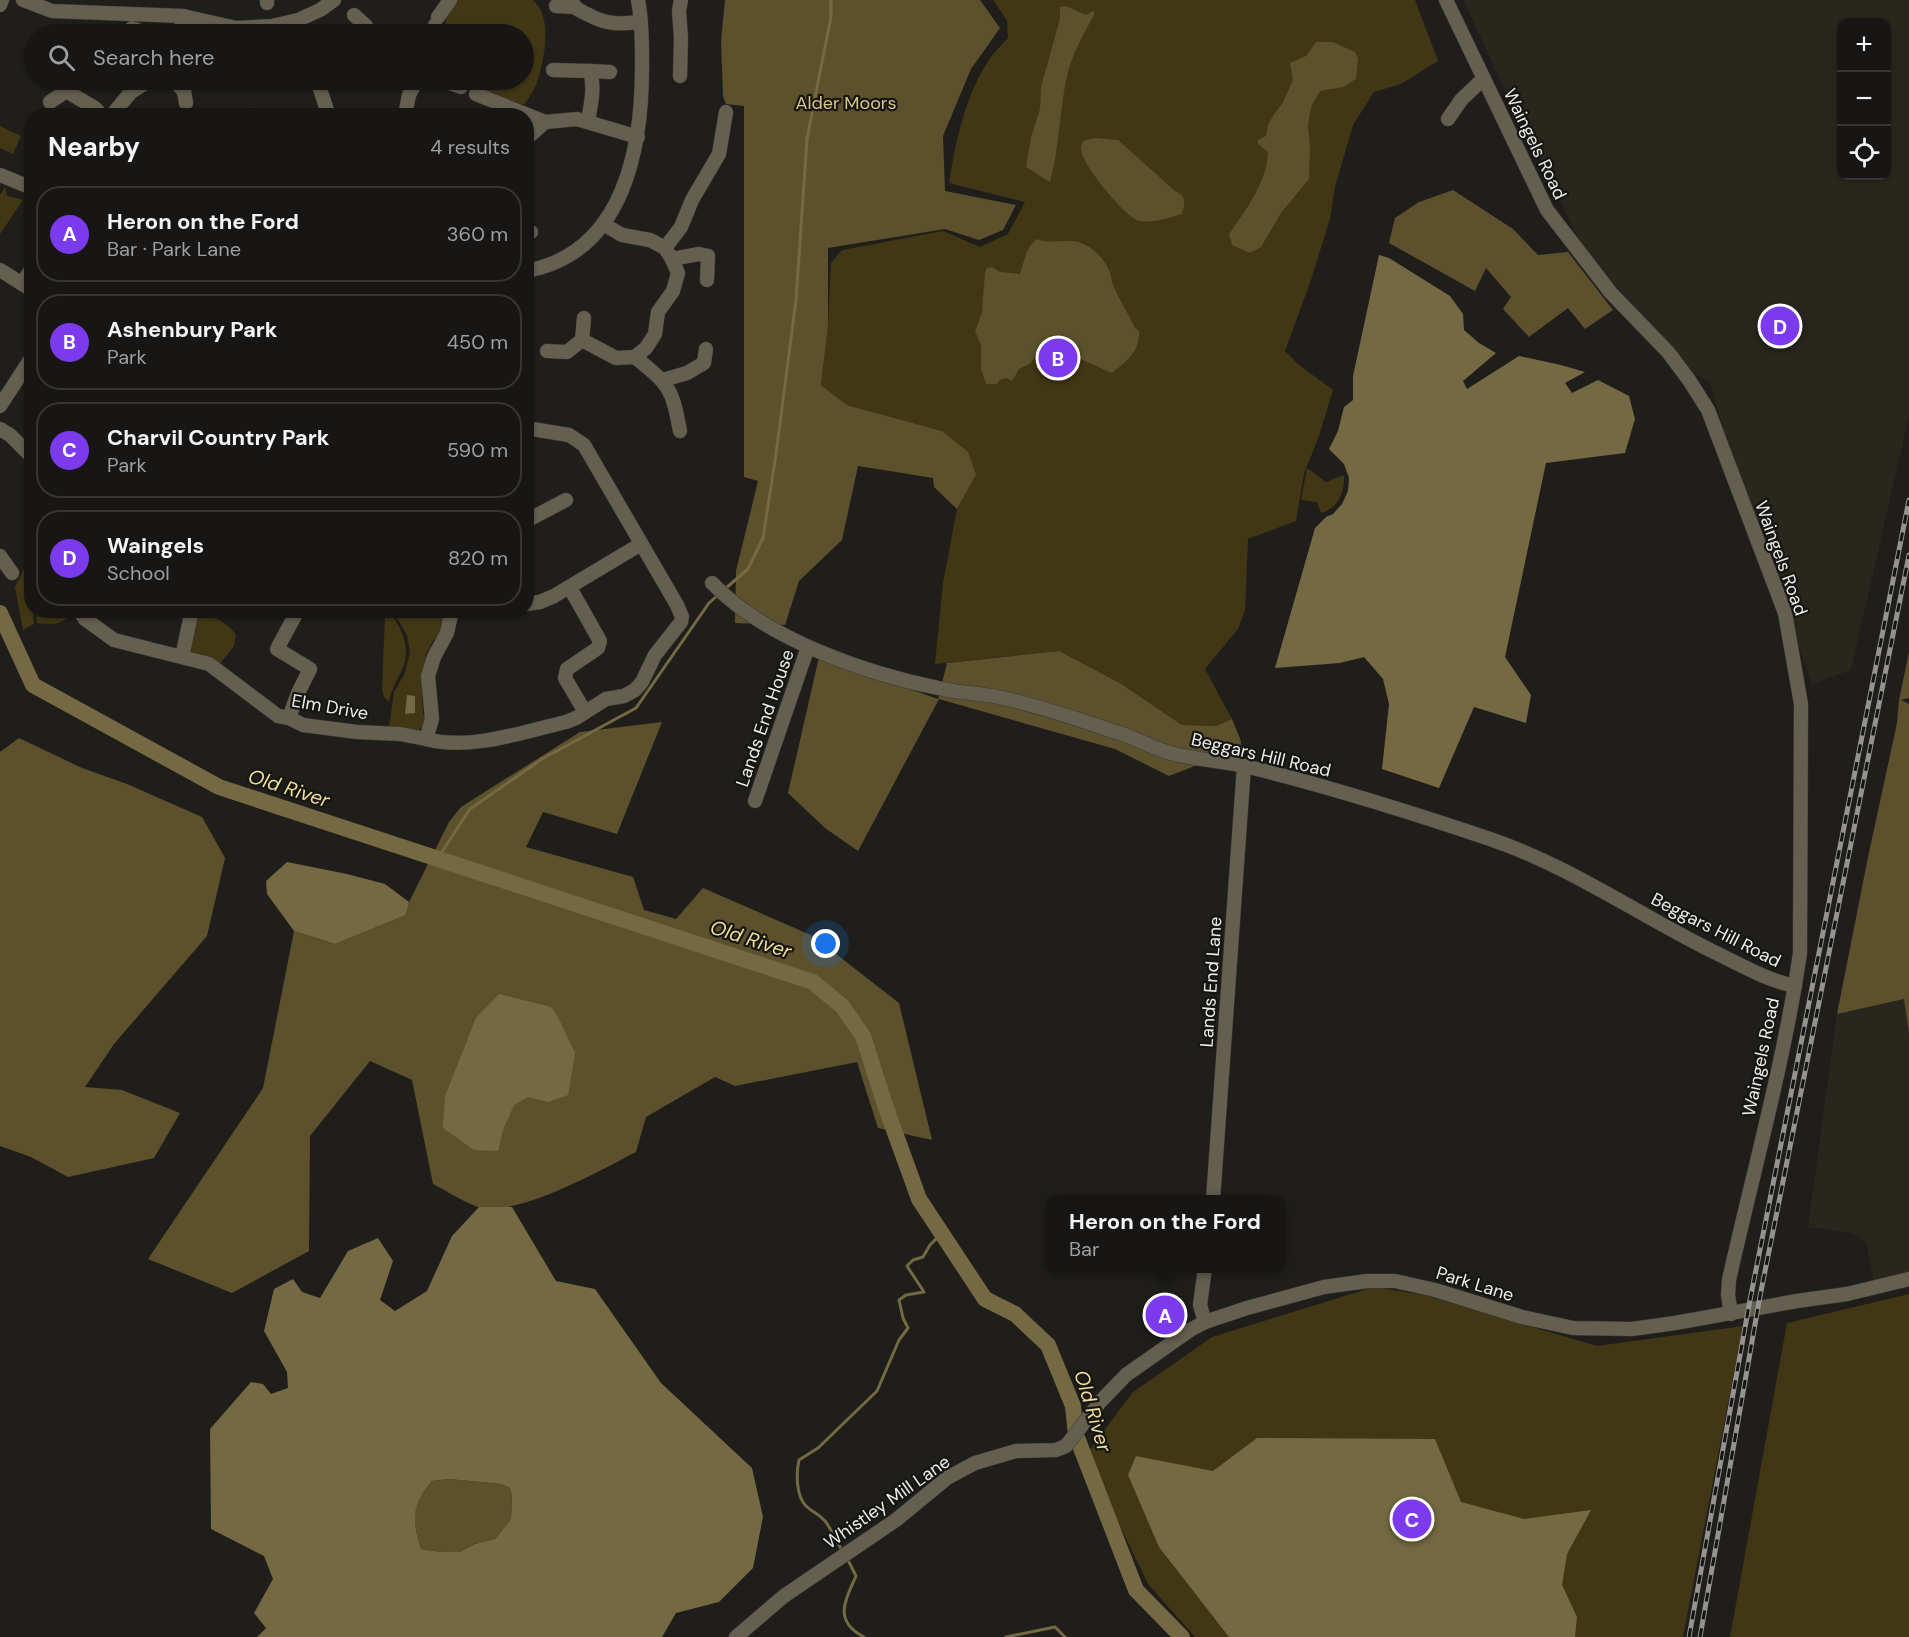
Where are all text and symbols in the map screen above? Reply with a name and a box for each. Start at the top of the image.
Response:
map controls [1837,18,1891,180]
button: + [1837,18,1891,72]
search box [24,24,534,90]
icon: search [45,41,78,74]
text: Search here [93,43,214,72]
button: − [1837,72,1891,126]
street label: Waingels Road [1498,85,1572,203]
park label: Alder Moors [795,91,897,115]
button: locate [1837,126,1891,180]
text: Nearby [48,130,140,164]
text: 4 results [430,134,510,160]
text: Heron on the Ford [107,207,299,236]
text: A [62,221,77,247]
text: 360 m [447,221,508,247]
text: Bar · Park Lane [107,236,241,262]
pin: D [1760,304,1800,348]
text: Ashenbury Park [107,315,278,344]
text: B [63,329,76,355]
text: 450 m [447,329,508,355]
pin: B [1038,336,1078,380]
text: Park [107,344,147,370]
text: Charvil Country Park [107,423,329,452]
text: C [62,437,77,463]
text: 590 m [447,437,508,463]
text: Park [107,452,147,478]
street label: Waingels Road [1749,497,1813,619]
text: Waingels [107,531,204,560]
text: D [62,545,77,571]
text: 820 m [448,545,508,571]
text: School [107,560,170,586]
street label: Lands End House [730,646,800,790]
street label: Elm Drive [290,688,370,726]
street label: Beggars Hill Road [1189,727,1333,783]
water label: Old River [245,763,334,814]
street label: Beggars Hill Road [1647,887,1785,973]
water label: Old River [707,914,796,965]
street label: Lands End Lane [1194,916,1228,1048]
your location [811,929,840,958]
street label: Waingels Road [1737,996,1785,1118]
popup [1045,1195,1285,1273]
text: Heron on the Ford [1069,1207,1261,1236]
text: Bar [1069,1236,1099,1262]
street label: Park Lane [1433,1261,1517,1307]
pin: A [1146,1292,1184,1338]
water label: Old River [1068,1367,1118,1456]
street label: Whistley Mill Lane [819,1450,955,1554]
pin: C [1392,1496,1432,1541]

